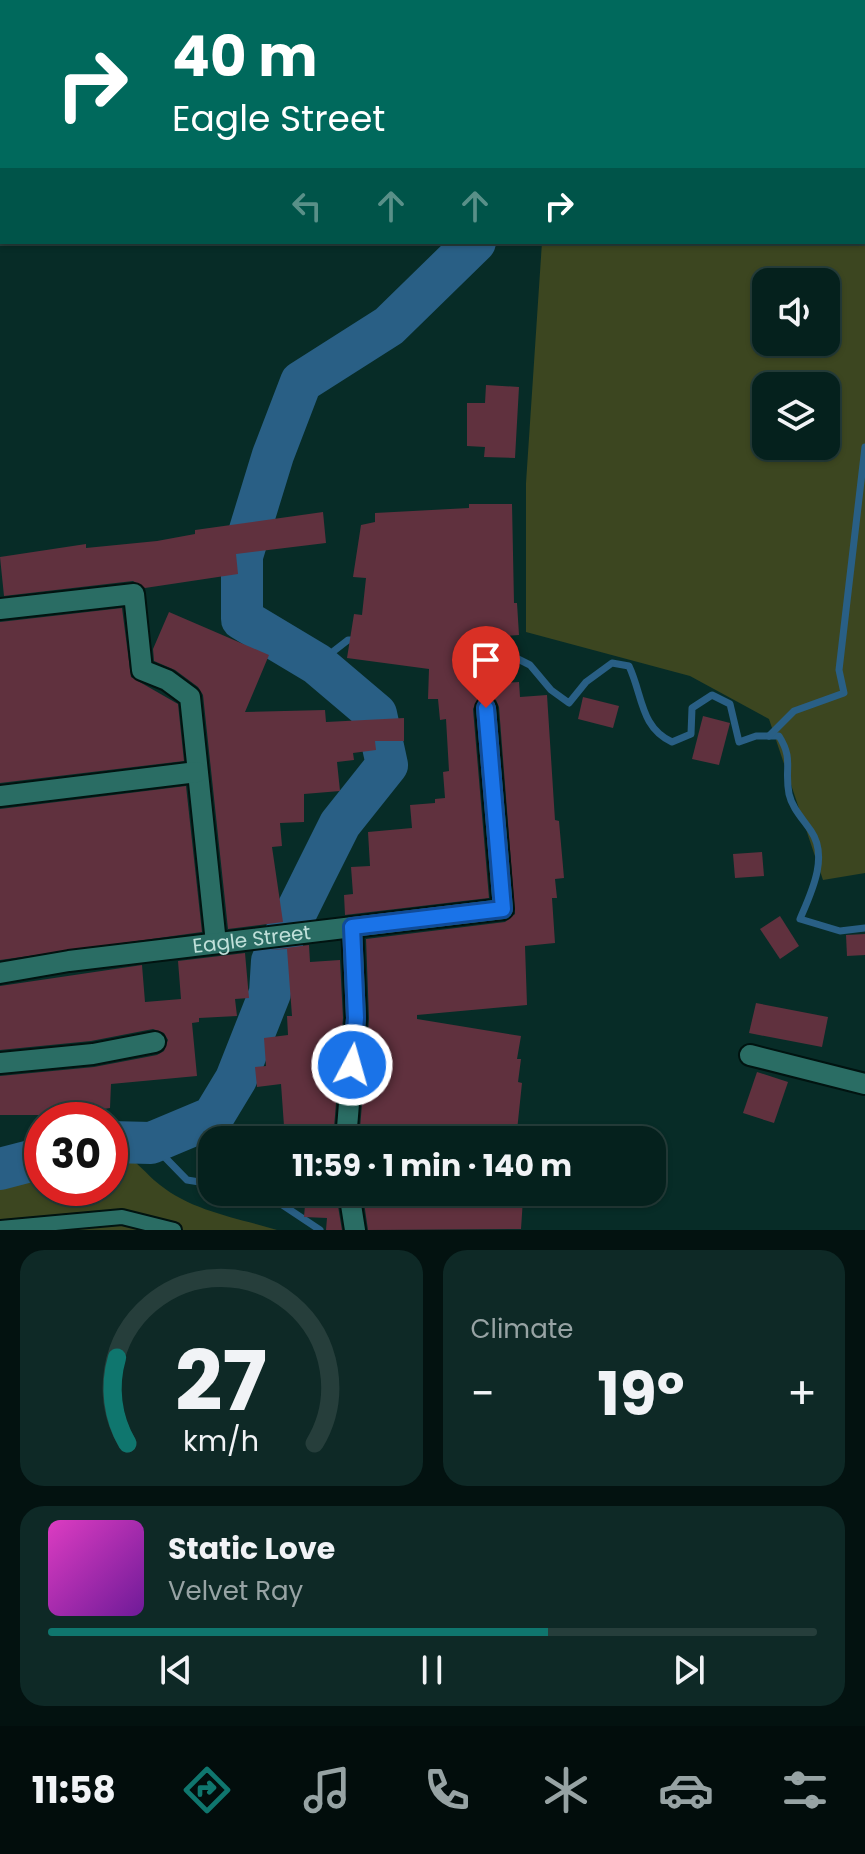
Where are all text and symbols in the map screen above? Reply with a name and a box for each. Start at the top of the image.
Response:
text: 40 m [172,17,318,96]
icon: right [40,32,144,136]
text: Eagle Street [172,93,385,144]
icon: left [285,184,329,228]
icon: ahead [369,184,413,228]
icon: ahead [453,184,497,228]
icon: right [537,184,581,228]
map controls [752,268,840,460]
button: sound [752,268,840,356]
button: layers [752,372,840,460]
pin [452,626,520,708]
icon: arrive [464,638,508,682]
street label: Eagle Street [191,918,312,960]
position arrow [310,1023,394,1107]
speed limit sign: 30 [24,1102,128,1206]
text: 11:59 · 1 min · 140 m [292,1144,572,1187]
text: Climate [471,1311,573,1347]
text: 27 [175,1323,267,1439]
text: 19° [597,1352,684,1436]
text: − [471,1363,495,1424]
text: + [787,1363,817,1424]
text: km/h [183,1421,259,1461]
text: Static Love [168,1527,335,1570]
text: Velvet Ray [168,1573,303,1609]
icon: previous [154,1648,198,1692]
icon: pause [410,1648,454,1692]
icon: next [667,1648,711,1692]
icon: directions [179,1762,235,1818]
icon: music [299,1762,355,1818]
icon: phone [419,1762,475,1818]
icon: climate [538,1762,594,1818]
icon: car [658,1762,714,1818]
icon: filters [777,1762,833,1818]
text: 11:58 [32,1765,116,1816]

